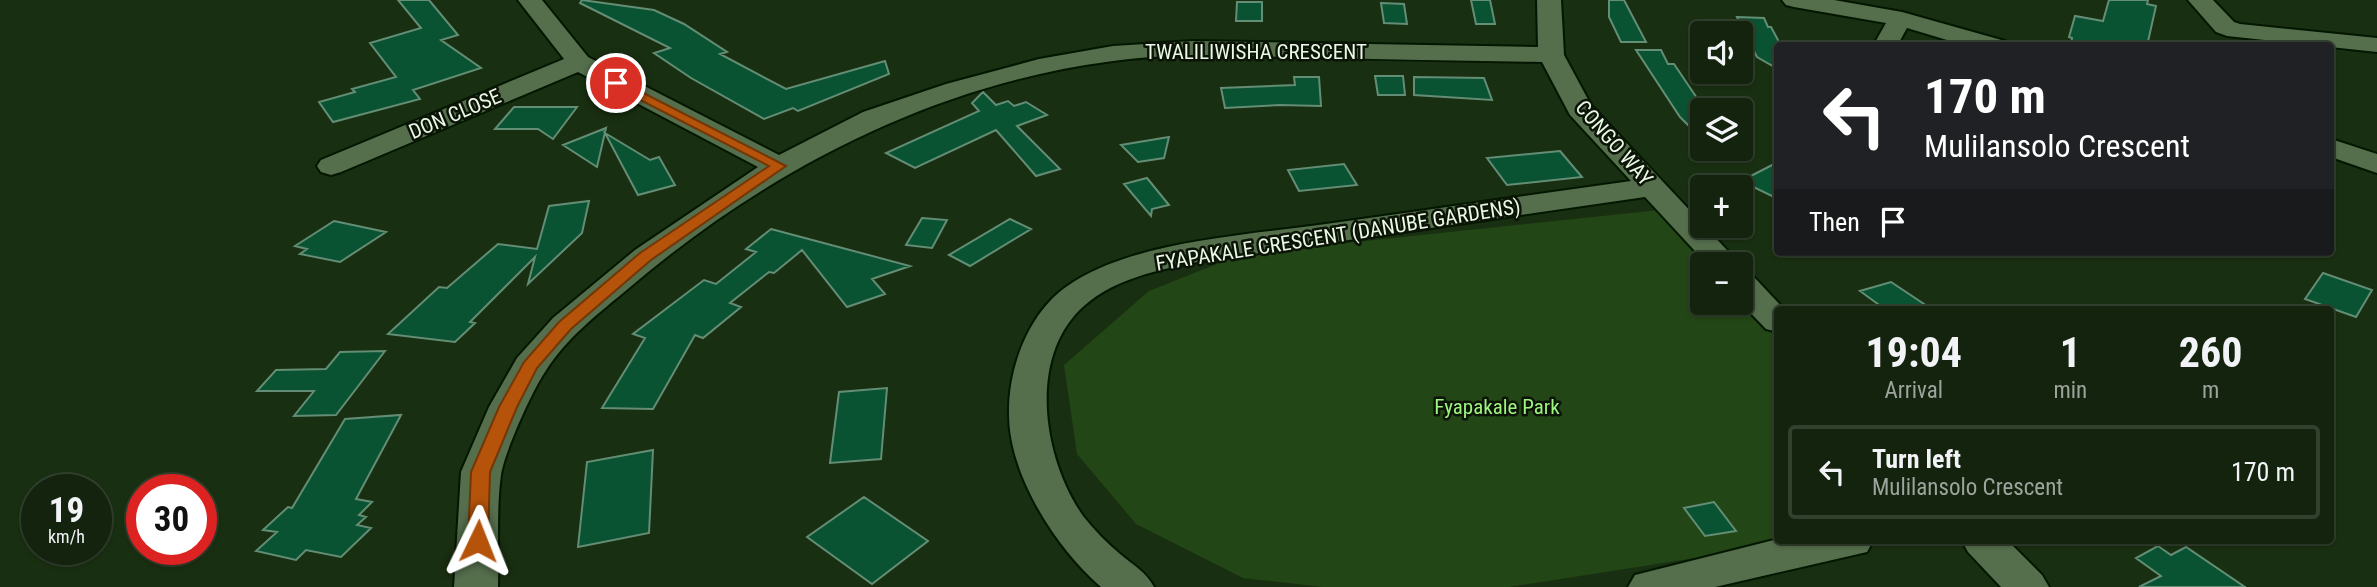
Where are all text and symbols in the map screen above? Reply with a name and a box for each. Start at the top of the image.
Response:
map controls [1690,21,1753,315]
button: sound [1690,21,1753,84]
street label: TWALILIWISHA CRESCENT [1145,40,1367,64]
pin [586,53,646,113]
icon: arrive [597,64,635,102]
text: 170 m [1924,68,2046,125]
icon: left [1809,70,1900,161]
street label: DON CLOSE [405,84,505,144]
street label: CONGO WAY [1570,95,1658,191]
button: layers [1690,98,1753,161]
text: Mulilansolo Crescent [1924,127,2190,165]
button: + [1690,175,1753,238]
street label: FYAPAKALE CRESCENT (DANUBE GARDENS) [1154,194,1522,276]
icon: arrive [1874,203,1912,241]
text: Then [1809,207,1860,237]
button: − [1690,252,1753,315]
text: 19:04 [1866,328,1962,377]
text: 1 [2060,328,2081,377]
text: 260 [2179,328,2242,377]
text: Arrival [1884,377,1943,404]
text: min [2053,377,2087,404]
text: m [2202,377,2219,404]
park label: Fyapakale Park [1434,395,1560,419]
text: Turn left [1872,444,1961,474]
icon: left [1813,453,1851,491]
text: 170 m [2231,457,2295,487]
speed limit sign: 30 [126,474,217,565]
text: Mulilansolo Crescent [1872,474,2063,501]
text: 19 [49,490,84,531]
position arrow [441,504,515,578]
text: km/h [48,526,85,547]

